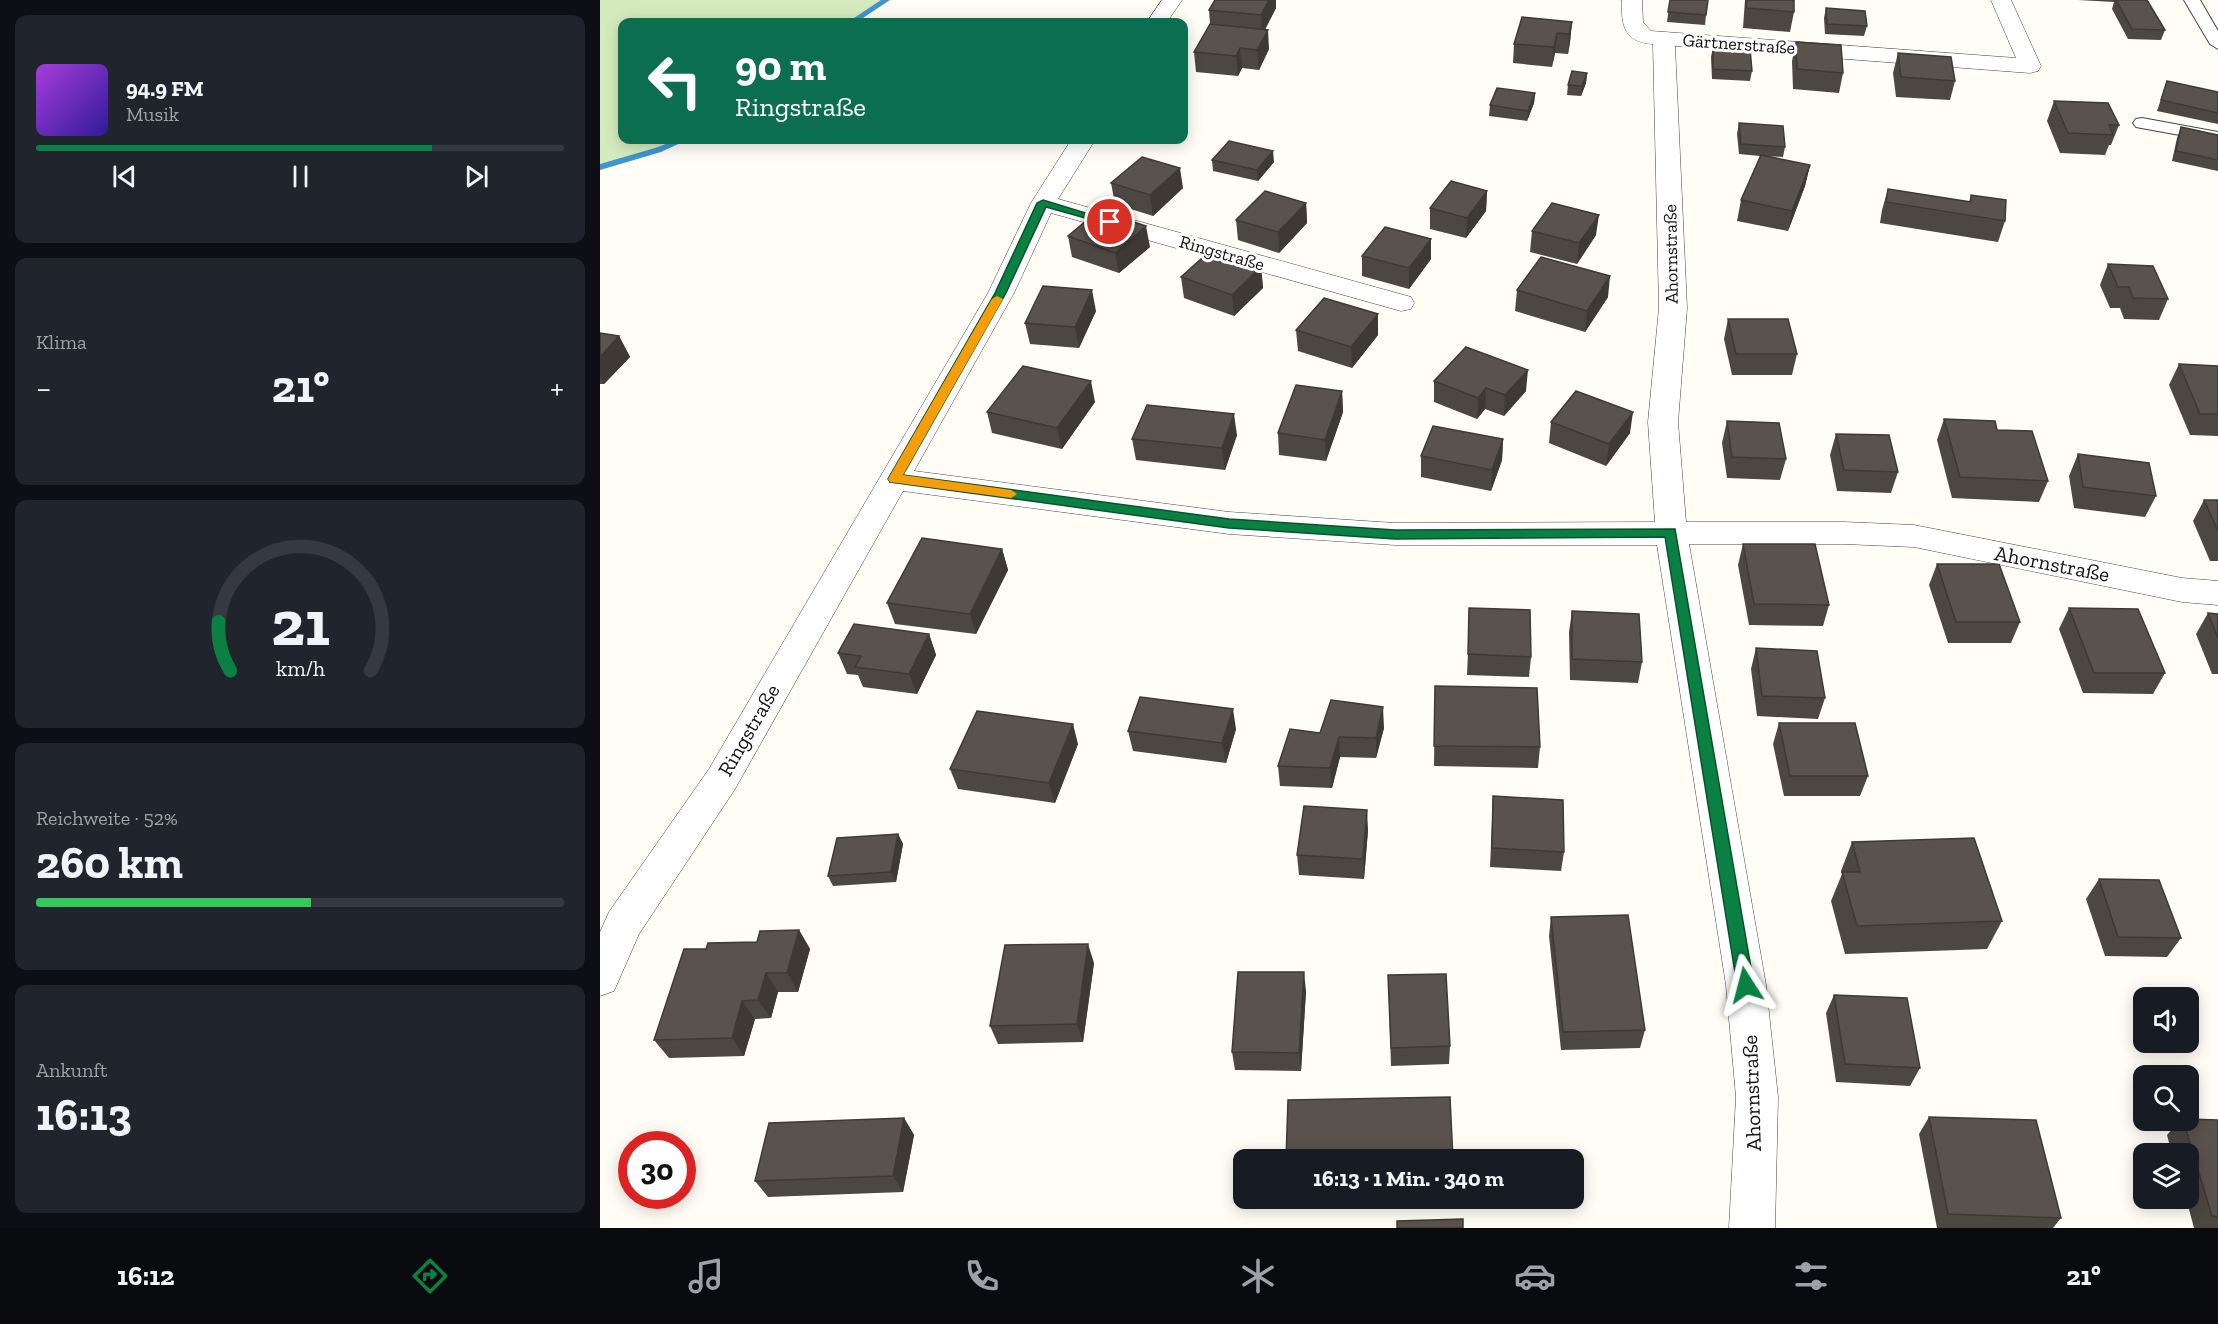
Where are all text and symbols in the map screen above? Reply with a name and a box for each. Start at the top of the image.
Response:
street label: Gärtnerstraße [1682,29,1796,59]
text: 90 m [735,40,826,91]
icon: left [636,42,714,120]
text: 94.9 FM [126,75,203,102]
text: Ringstraße [735,91,866,123]
text: Musik [126,102,179,126]
icon: previous [108,160,141,193]
icon: pause [284,160,317,193]
icon: next [460,160,493,193]
pin [1084,196,1135,247]
street label: Ahornstraße [1659,204,1683,304]
icon: arrive [1093,205,1126,238]
street label: Ringstraße [1177,230,1267,276]
text: Klima [36,330,87,354]
text: 21° [272,360,330,414]
text: − [36,368,51,407]
text: + [550,368,564,407]
street label: Ahornstraße [1993,540,2112,587]
text: 21 [271,586,329,661]
text: km/h [276,656,324,681]
street label: Ringstraße [712,679,785,780]
text: Reichweite · 52% [36,806,178,830]
text: 260 km [36,836,183,890]
position arrow [1714,953,1778,1017]
map controls [2133,987,2199,1209]
button: sound [2133,987,2199,1053]
street label: Ahornstraße [1737,1034,1766,1152]
text: Ankunft [36,1058,107,1082]
button: search [2133,1065,2199,1131]
text: 16:13 [36,1088,132,1142]
speed limit sign: 30 [618,1131,696,1209]
button: layers [2133,1143,2199,1209]
text: 16:13 · 1 Min. · 340 m [1313,1165,1504,1192]
icon: directions [409,1255,451,1297]
icon: music [685,1255,727,1297]
icon: phone [961,1255,1003,1297]
icon: climate [1237,1255,1279,1297]
icon: car [1514,1255,1556,1297]
icon: filters [1790,1255,1832,1297]
text: 16:12 [117,1260,175,1292]
text: 21° [2066,1260,2101,1292]

